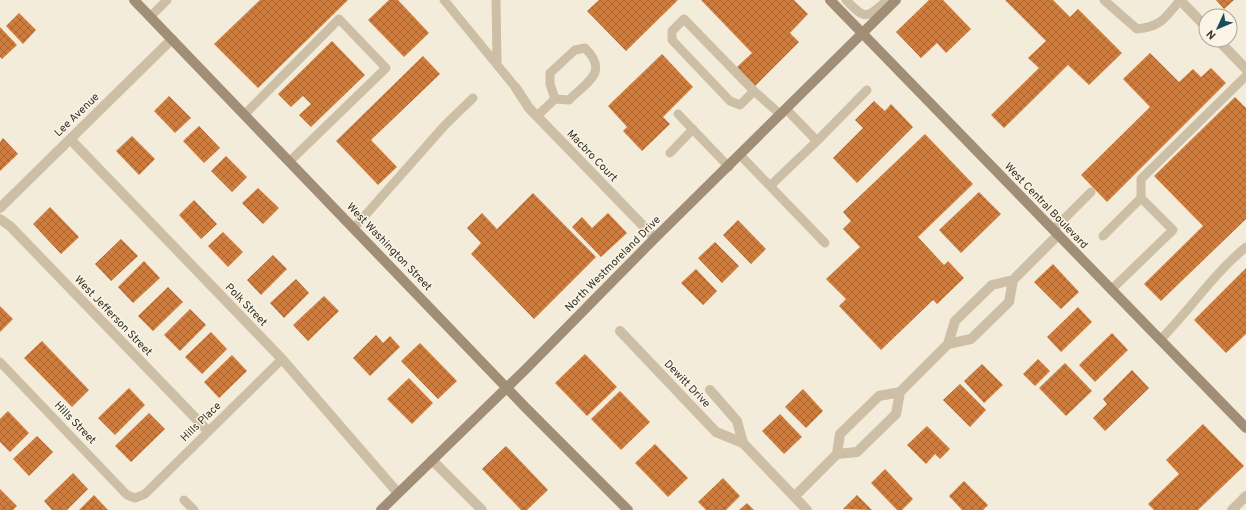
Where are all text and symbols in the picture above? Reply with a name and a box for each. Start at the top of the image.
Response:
north arrow [1198,8,1238,48]
text: N [1204,27,1219,42]
street label: Lee Avenue [52,90,102,140]
street label: Macbro Court [564,127,620,185]
street label: West Central Boulevard [1001,160,1091,252]
street label: West Washington Street [343,200,435,294]
street label: North Westmoreland Drive [562,213,664,315]
street label: West Jefferson Street [71,273,155,359]
street label: Polk Street [222,280,270,330]
street label: Dewitt Drive [661,357,713,411]
street label: Hills Street [51,399,99,447]
street label: Hills Place [178,399,224,445]

